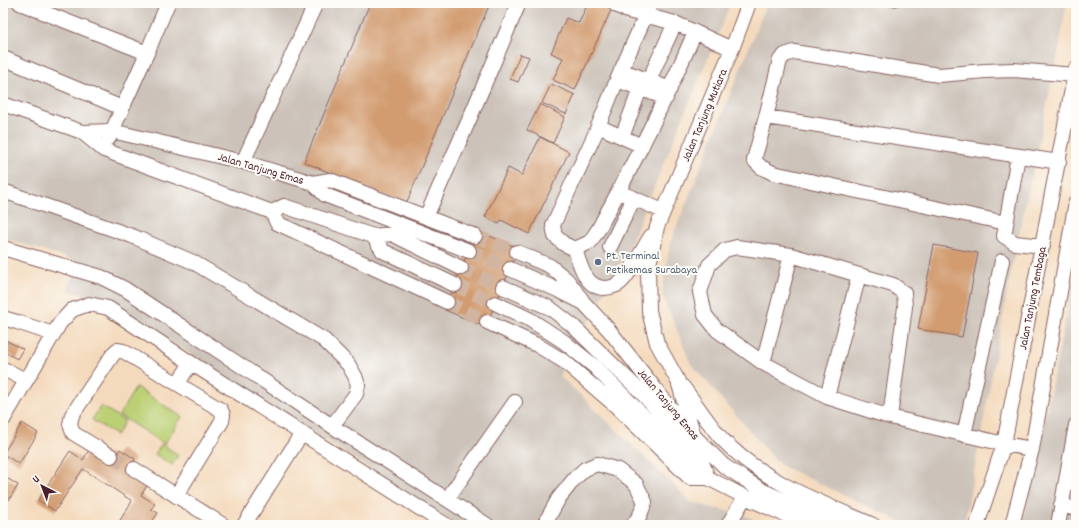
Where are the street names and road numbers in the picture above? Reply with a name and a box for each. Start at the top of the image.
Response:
street label: Jalan Tanjung Mutiara [678,66,733,165]
street label: Jalan Tanjung Emas [215,149,306,190]
street label: Jalan Tanjung Tembaga [1015,245,1052,351]
street label: Jalan Tanjung Emas [633,365,703,445]

